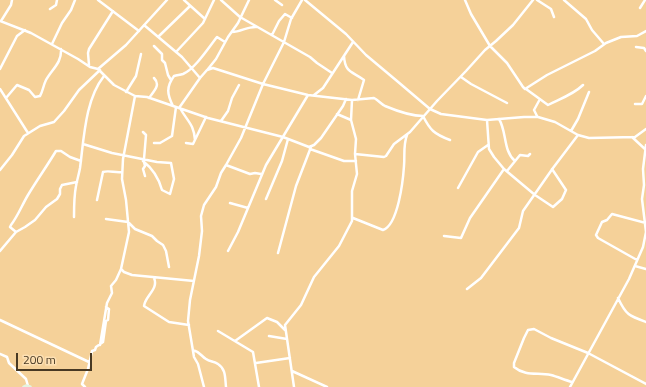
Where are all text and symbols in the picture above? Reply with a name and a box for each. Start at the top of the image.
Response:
scale bar [18,345,94,371]
text: 200 m [23,350,56,369]

